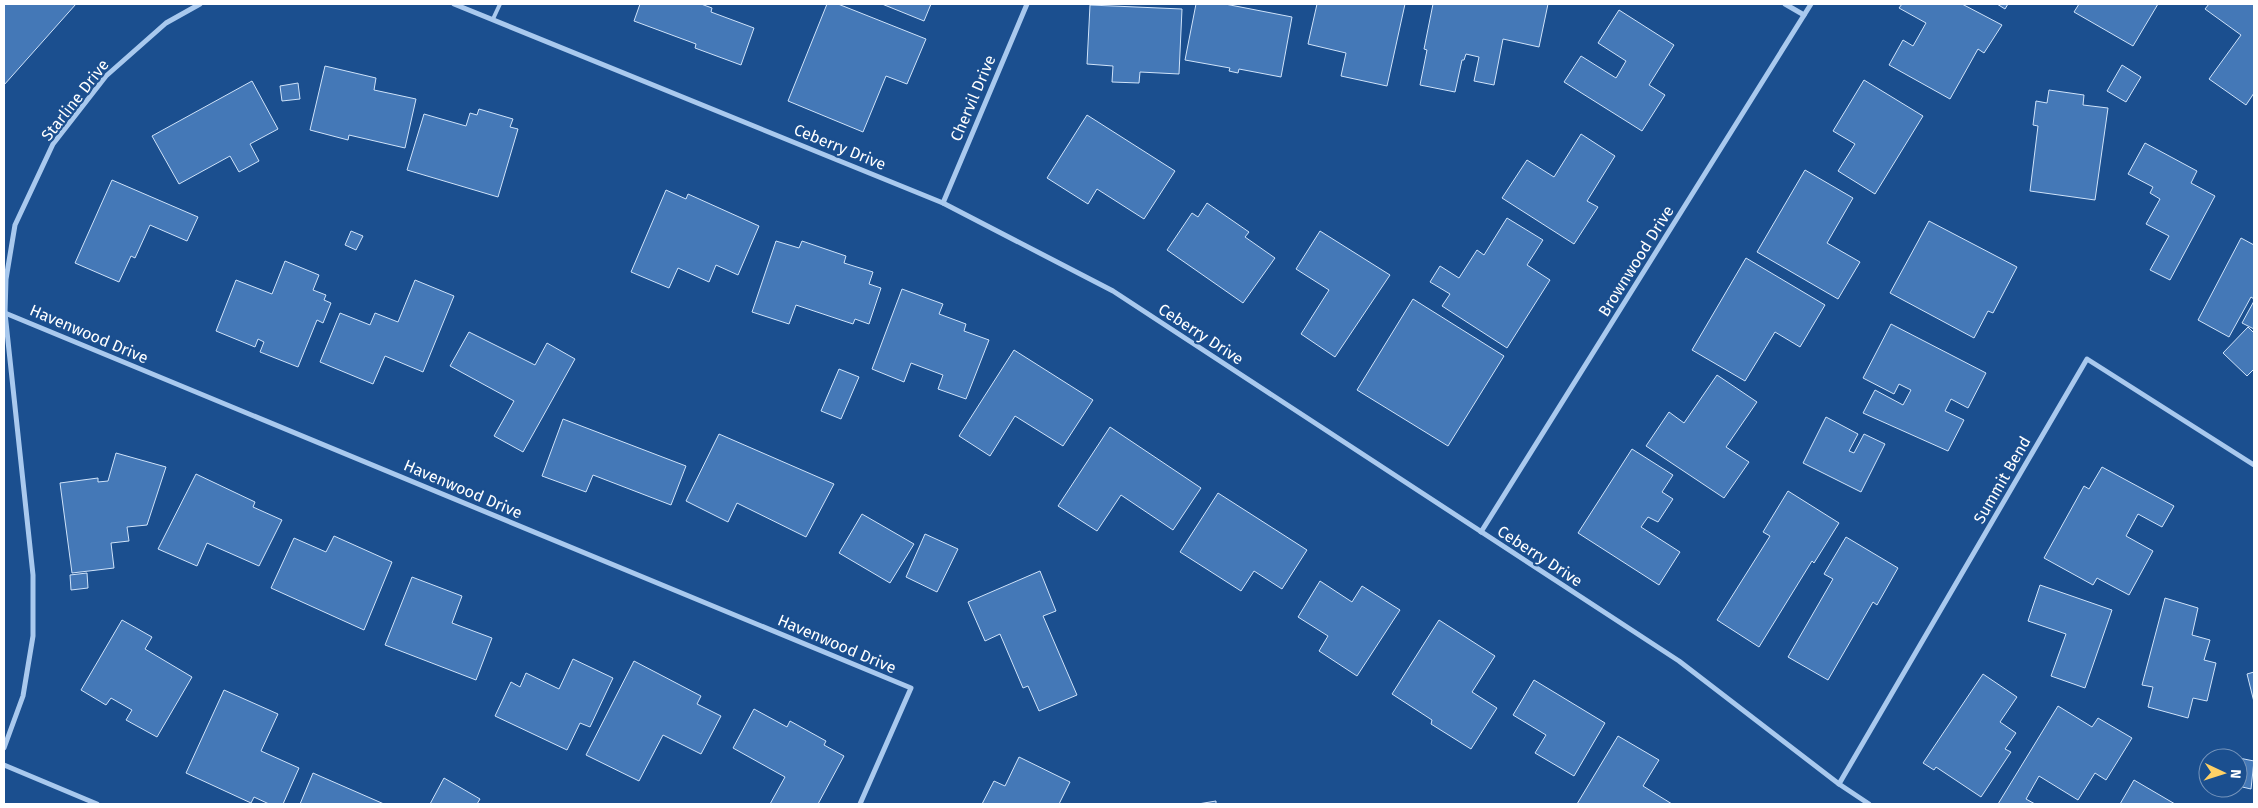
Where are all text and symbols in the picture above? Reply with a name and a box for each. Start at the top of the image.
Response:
street label: Chervil Drive [946,52,1000,144]
street label: Starline Drive [37,55,113,145]
street label: Ceberry Drive [791,120,889,174]
street label: Brownwood Drive [1594,202,1678,320]
street label: Ceberry Drive [1155,299,1247,369]
street label: Havenwood Drive [27,300,151,368]
street label: Summit Bend [1969,433,2035,527]
street label: Havenwood Drive [401,455,525,523]
street label: Ceberry Drive [1494,521,1586,591]
street label: Havenwood Drive [775,610,899,678]
north arrow [2198,748,2248,798]
text: N [2227,769,2244,779]

